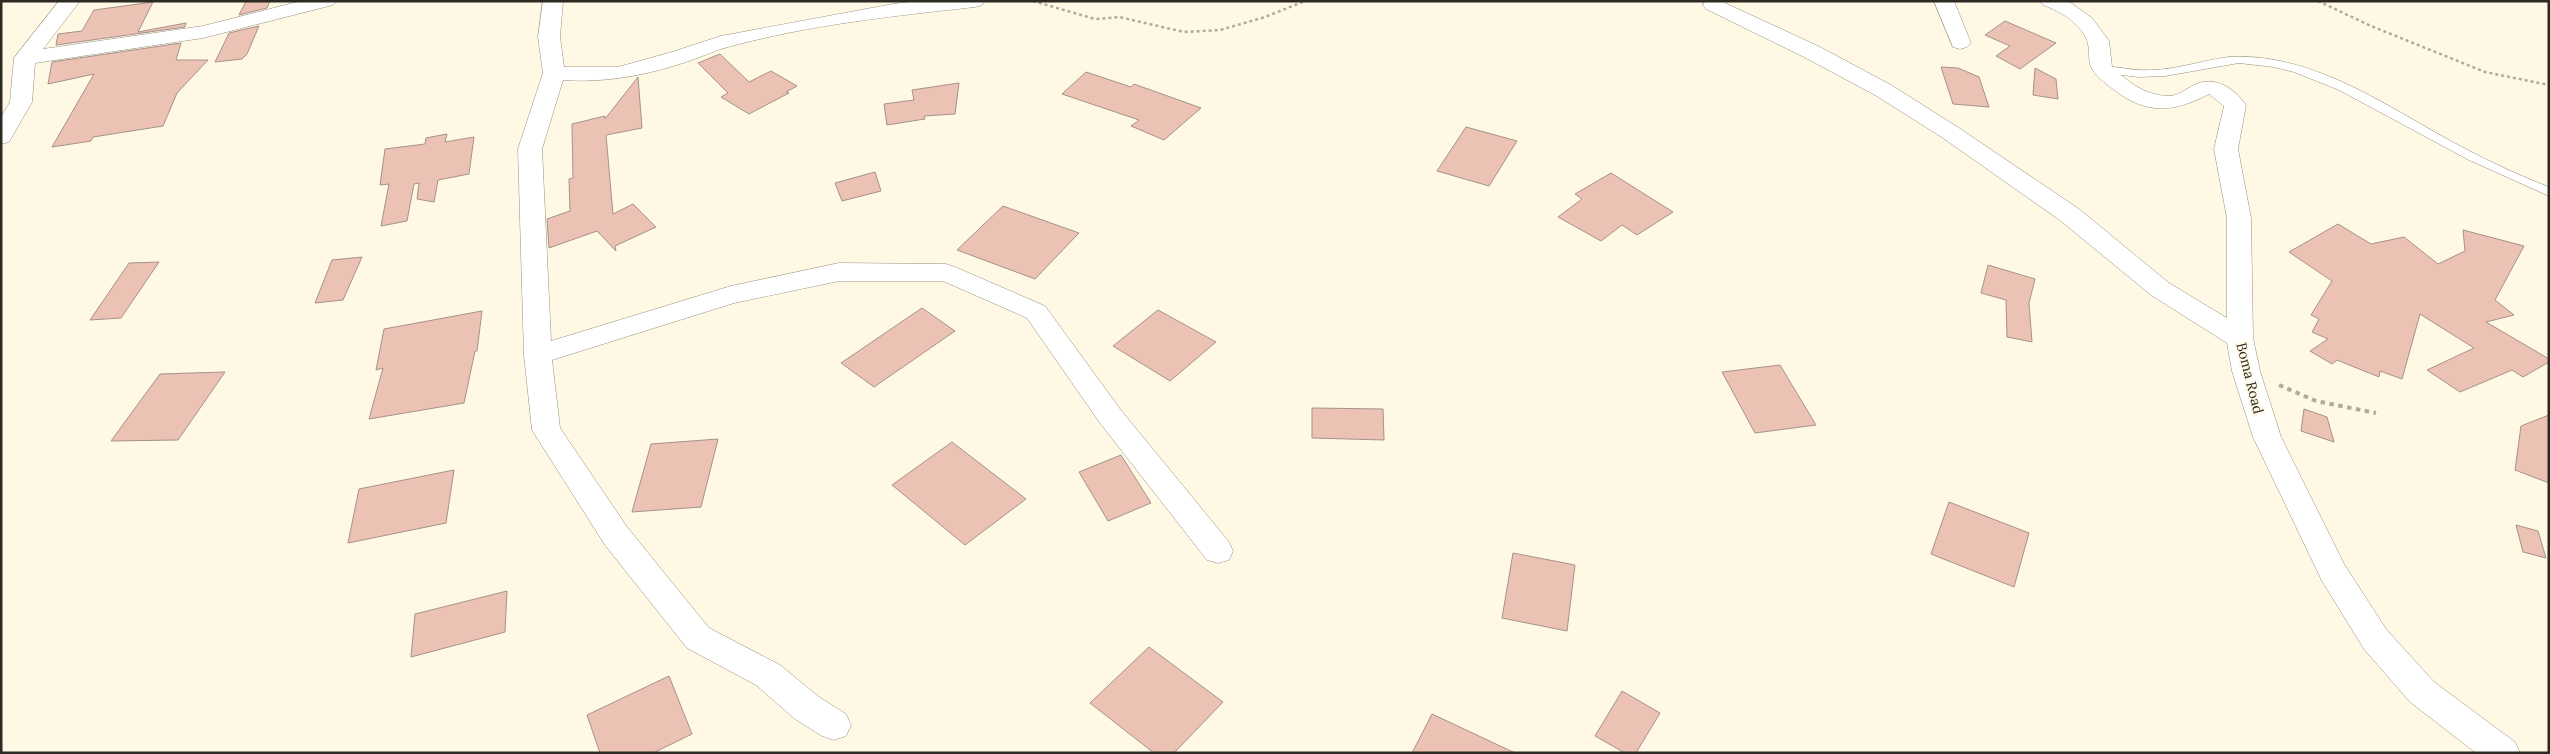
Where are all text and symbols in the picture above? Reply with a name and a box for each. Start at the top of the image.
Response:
street label: Boma Road [2232,340,2268,416]

